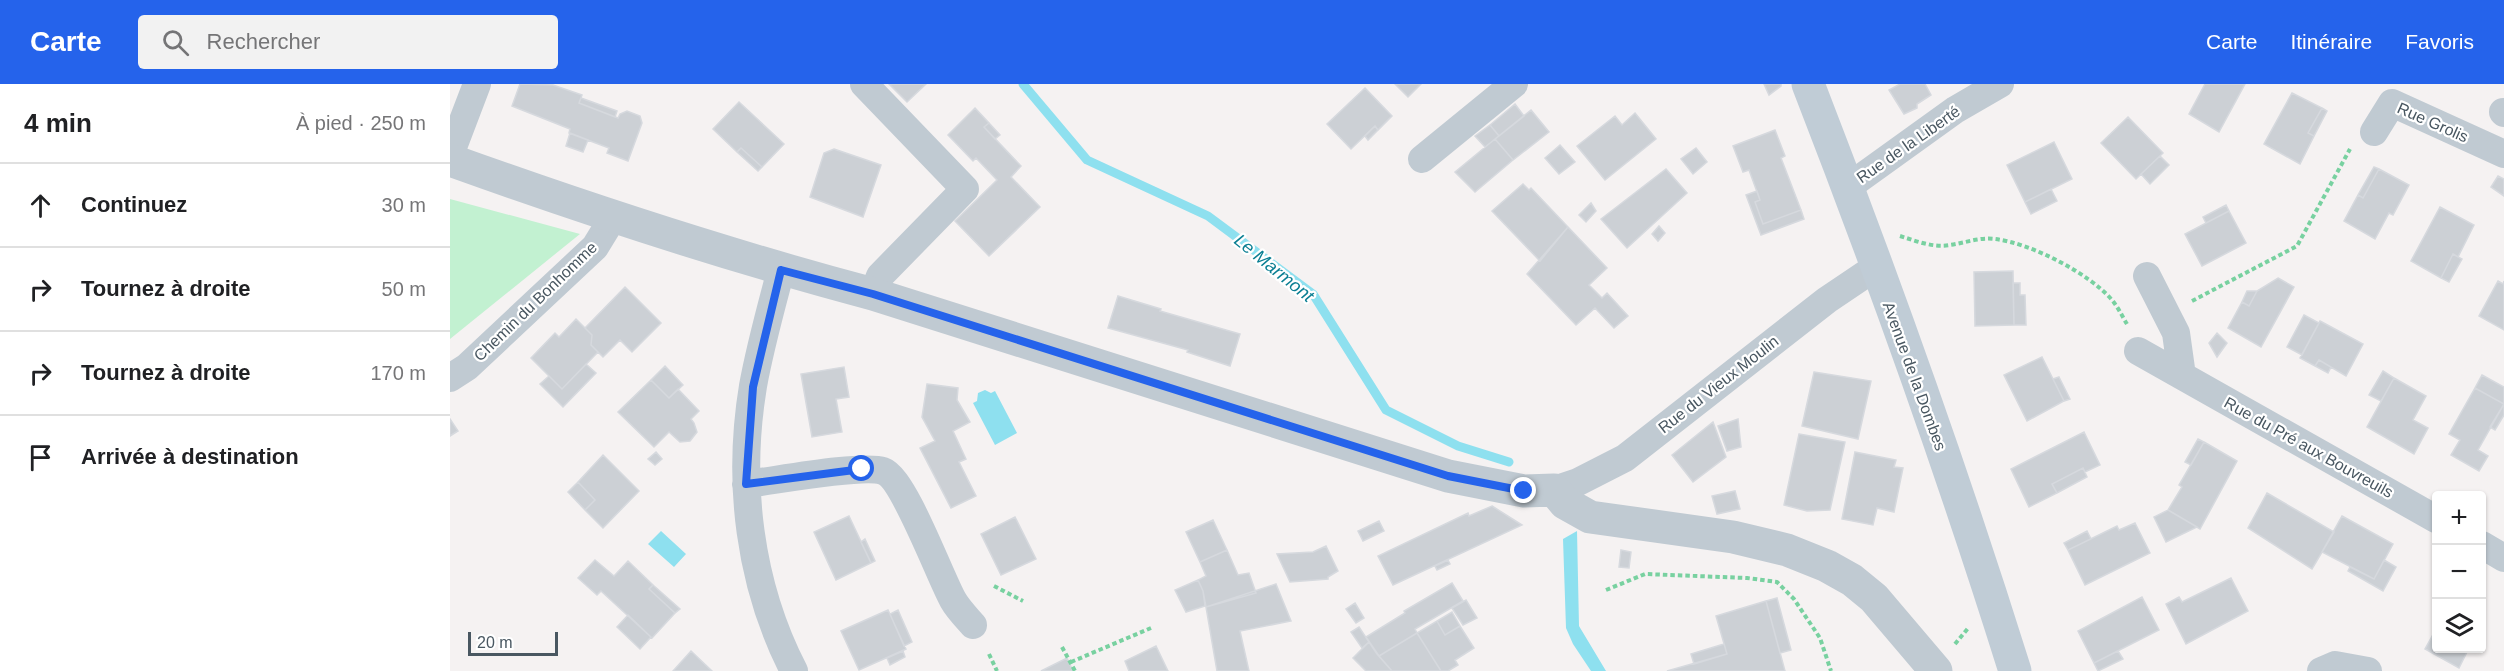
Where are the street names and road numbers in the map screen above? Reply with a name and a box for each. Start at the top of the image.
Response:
street label: Rue Grolis [2395,99,2471,146]
street label: Rue de la Liberté [1854,102,1963,186]
street label: Chemin du Bonhomme [471,238,600,364]
street label: Avenue de la Dombes [1880,299,1949,453]
street label: Rue du Vieux Moulin [1655,332,1782,436]
street label: Rue du Pré aux Bouvreuils [2221,394,2396,501]

